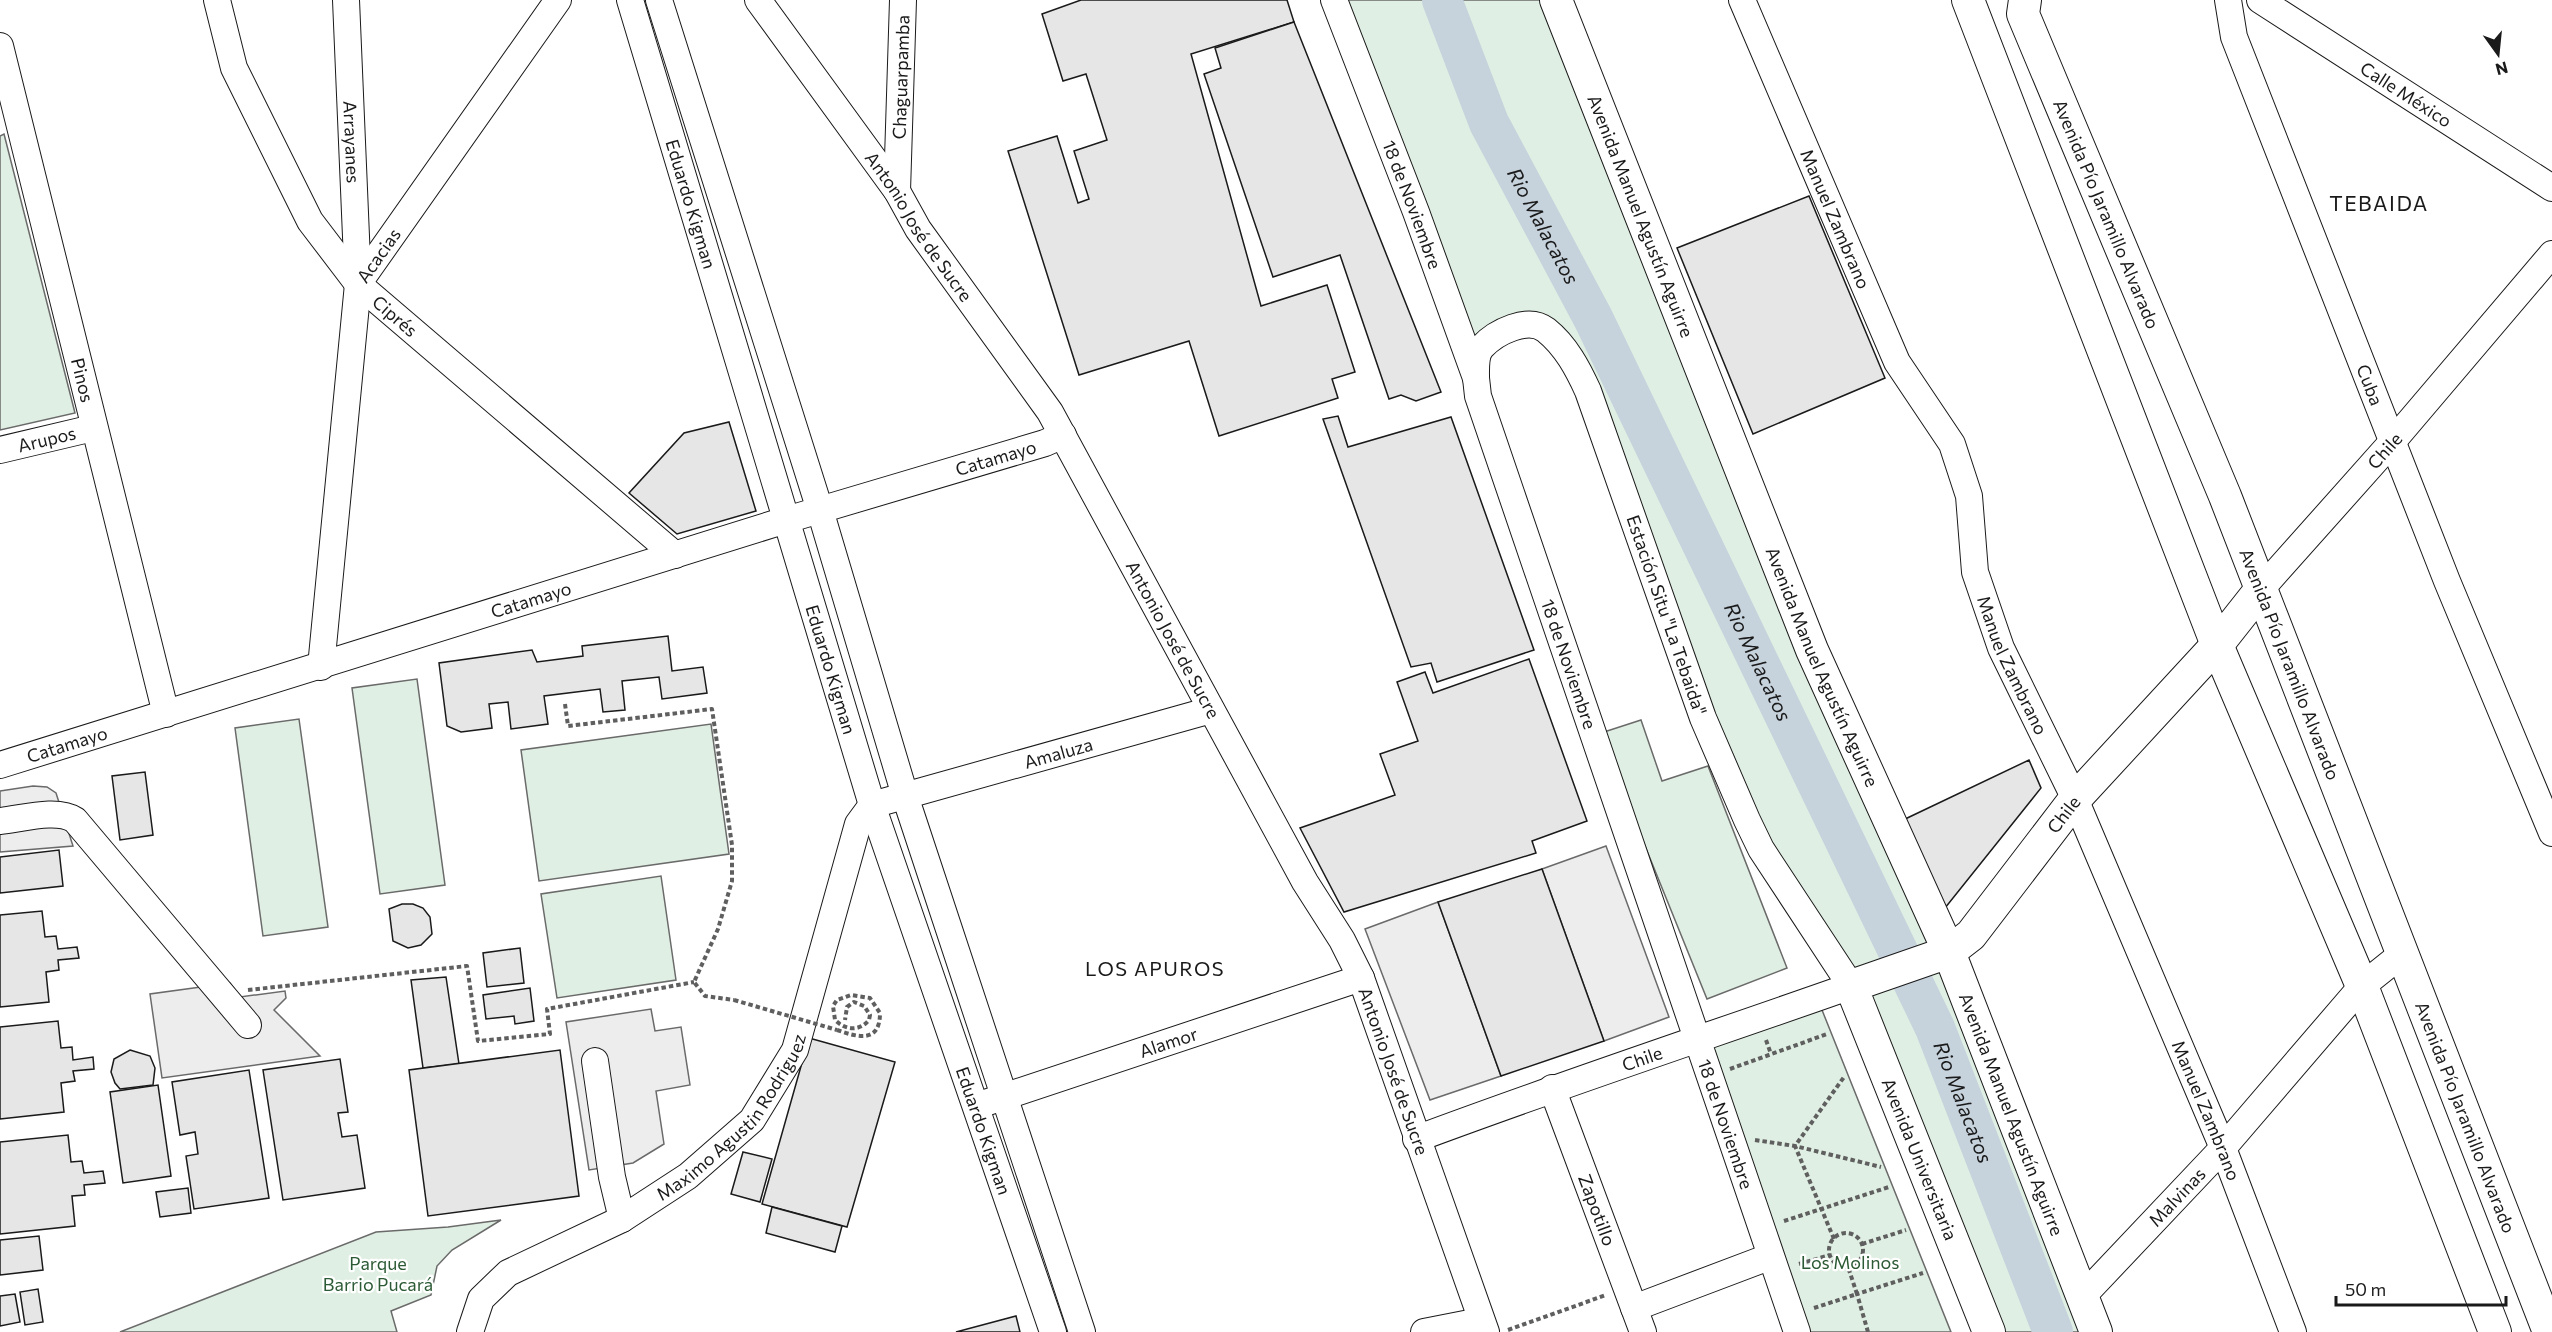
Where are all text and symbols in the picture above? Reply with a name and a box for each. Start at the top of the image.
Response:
street label: Chaguarpamba [888,15,914,140]
north arrow [2468,24,2528,84]
street label: Calle México [2356,57,2456,132]
text: N [2494,58,2510,80]
street label: Avenida Manuel Agustín Aguirre [1583,91,1699,340]
street label: Avenida Pío Jaramillo Alvarado [2049,96,2165,332]
street label: Arrayanes [339,100,365,184]
street label: Eduardo Kigman [661,137,721,271]
street label: 18 de Noviembre [1378,137,1447,272]
street label: Manuel Zambrano [1796,146,1875,292]
street label: Antonio José de Sucre [861,147,978,306]
water label: Rio Malacatos [1503,163,1585,288]
district label: TEBAIDA [2329,190,2429,215]
street label: Acacias [352,224,405,287]
street label: Ciprés [368,290,422,341]
street label: Pinos [67,355,99,404]
street label: Cuba [2352,361,2388,409]
street label: Arupos [15,421,78,456]
street label: Chile [2362,428,2406,473]
street label: Catamayo [953,435,1039,480]
street label: Estación Situ "La Tebaida" [1622,512,1712,718]
street label: Avenida Manuel Agustín Aguirre [1761,544,1883,790]
street label: Avenida Pío Jaramillo Alvarado [2235,545,2345,783]
street label: Antonio José de Sucre [1122,557,1225,722]
street label: Catamayo [488,577,574,622]
street label: Manuel Zambrano [1973,593,2053,738]
street label: 18 de Noviembre [1537,596,1602,732]
water label: Rio Malacatos [1720,598,1797,725]
street label: Eduardo Kigman [801,602,861,737]
street label: Catamayo [24,721,110,767]
street label: Amaluza [1021,733,1095,773]
street label: Chile [2042,791,2085,837]
district label: LOS APUROS [1085,956,1225,980]
street label: Antonio José de Sucre [1354,984,1434,1158]
street label: Avenida Manuel Agustín Aguirre [1955,989,2069,1239]
street label: Avenida Pío Jaramillo Alvarado [2411,998,2521,1236]
street label: Alamor [1136,1022,1200,1062]
street label: Maximo Agustin Rodriguez [652,1031,810,1205]
street label: Manuel Zambrano [2168,1037,2245,1184]
water label: Rio Malacatos [1929,1038,1998,1166]
street label: Chile [1619,1041,1665,1075]
street label: 18 de Noviembre [1694,1056,1758,1192]
street label: Eduardo Kigman [952,1064,1016,1198]
street label: Avenida Universitaria [1877,1075,1963,1243]
street label: Malvinas [2144,1163,2210,1231]
street label: Zapotillo [1574,1171,1621,1249]
park label: Los Molinos [1801,1251,1899,1273]
park label: Parque Barrio Pucará [323,1252,433,1295]
scale bar [2336,1269,2506,1307]
text: 50 m [2345,1278,2386,1300]

